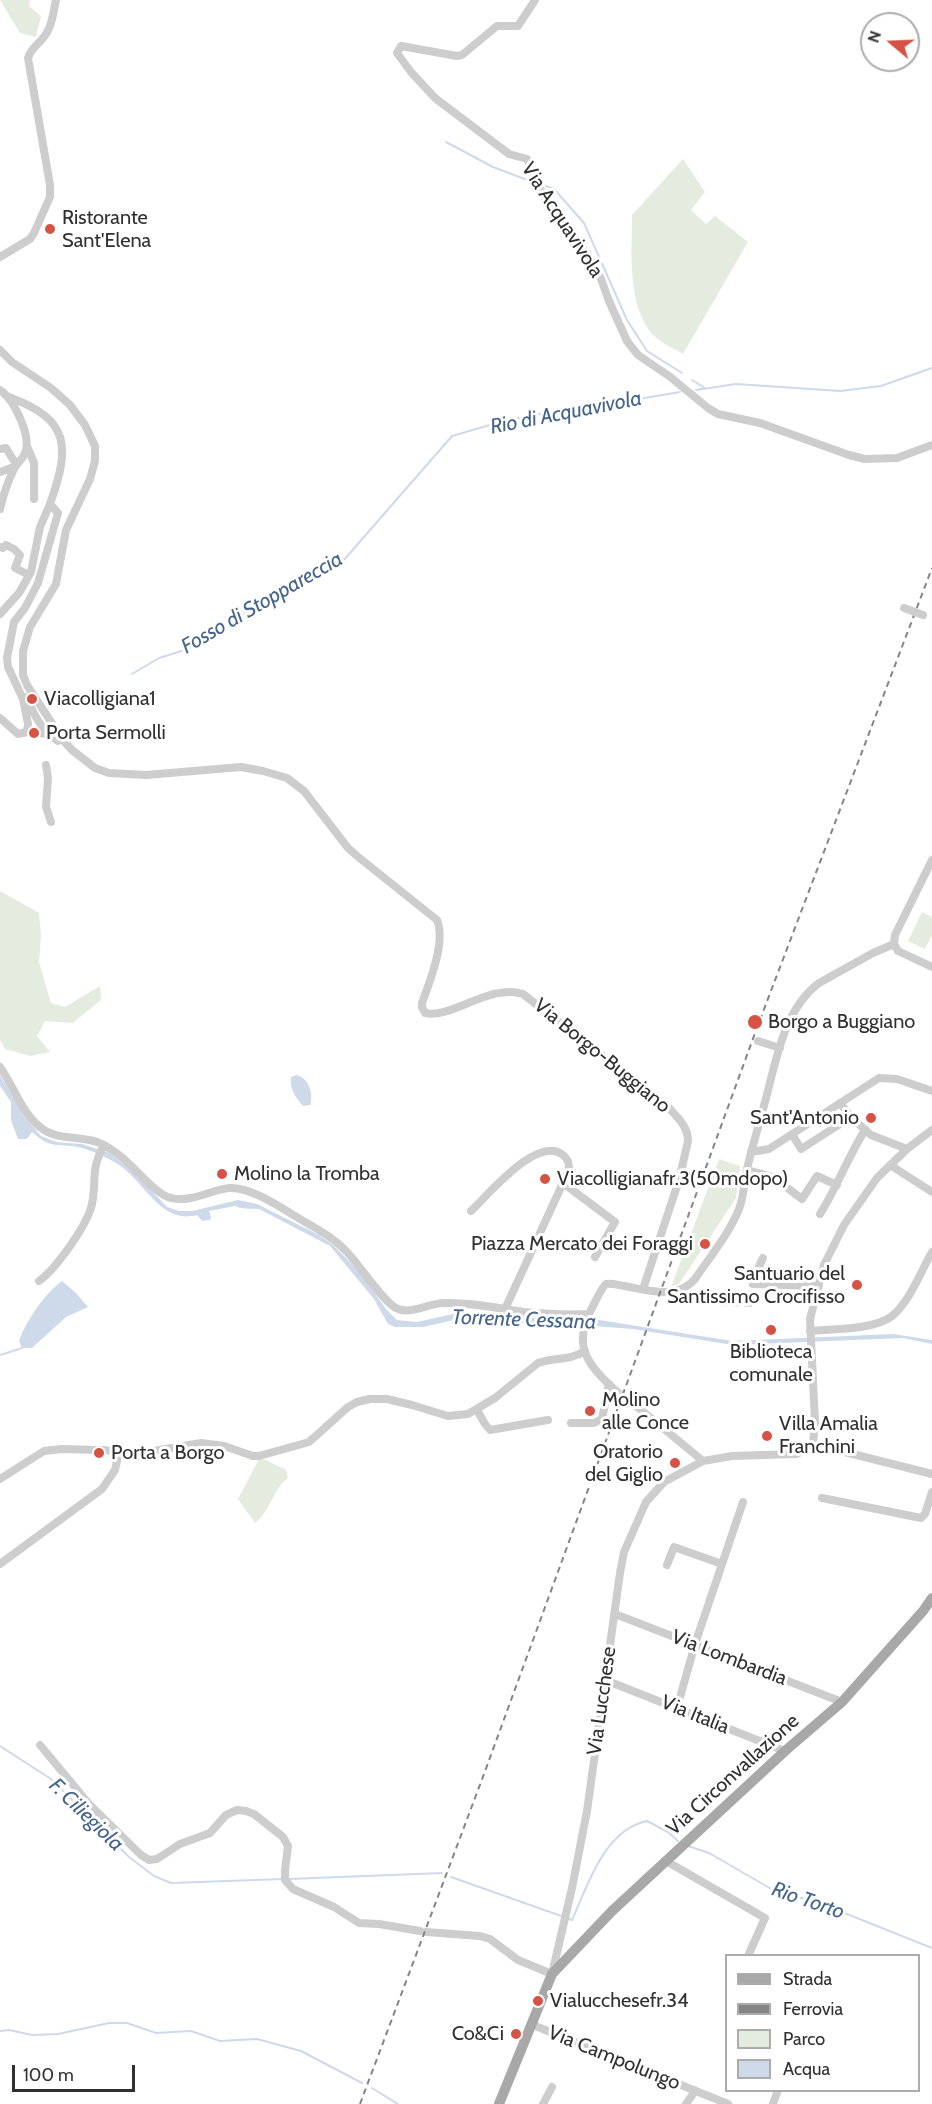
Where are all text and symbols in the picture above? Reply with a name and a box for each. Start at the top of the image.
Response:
north arrow [860,12,920,72]
text: N [864,28,885,45]
street label: Via Acquavivola [516,158,608,282]
place label: Ristorante Sant'Elena [62,206,151,253]
marker: Ristorante Sant'Elena [43,222,57,236]
water label: Rio di Acquavivola [488,386,644,440]
water label: Fosso di Stoppareccia [177,547,347,659]
place label: Viacolligiana1 [44,687,156,711]
marker: Viacolligiana1 [25,692,39,706]
place label: Porta Sermolli [46,721,166,745]
marker: Porta Sermolli [27,726,41,740]
street label: Via Borgo-Buggiano [529,994,675,1118]
place label: Borgo a Buggiano [768,1010,915,1034]
marker: Borgo a Buggiano [746,1013,764,1031]
place label: Sant'Antonio [750,1106,859,1130]
marker: Sant'Antonio [864,1111,878,1125]
place label: Molino la Tromba [234,1162,380,1186]
marker: Molino la Tromba [215,1167,229,1181]
place label: Viacolligianafr.3(50mdopo) [557,1167,788,1191]
marker: Viacolligianafr.3(50mdopo) [538,1172,552,1186]
place label: Piazza Mercato dei Foraggi [471,1232,693,1256]
marker: Piazza Mercato dei Foraggi [698,1237,712,1251]
place label: Santuario del Santissimo Crocifisso [667,1262,845,1309]
marker: Santuario del Santissimo Crocifisso [850,1278,864,1292]
water label: Torrente Cessana [451,1305,597,1335]
marker: Biblioteca comunale [764,1323,778,1337]
place label: Biblioteca comunale [729,1340,813,1387]
place label: Molino alle Conce [602,1388,689,1435]
marker: Molino alle Conce [583,1404,597,1418]
place label: Villa Amalia Franchini [779,1412,878,1459]
marker: Villa Amalia Franchini [760,1429,774,1443]
place label: Oratorio del Giglio [585,1440,663,1487]
place label: Porta a Borgo [111,1441,225,1465]
marker: Porta a Borgo [92,1446,106,1460]
marker: Oratorio del Giglio [668,1456,682,1470]
street label: Via Lombardia [668,1625,790,1691]
street label: Via Lucchese [583,1645,621,1757]
street label: Via Italia [657,1691,733,1739]
street label: Via Circonvallazione [662,1709,804,1841]
water label: F. Ciliegiola [43,1773,129,1857]
water label: Rio Torto [768,1877,848,1925]
legend [725,1954,920,2092]
text: Strada [783,1968,832,1990]
place label: Vialucchesefr.34 [550,1989,689,2013]
marker: Vialucchesefr.34 [531,1994,545,2008]
text: Ferrovia [783,1998,843,2020]
street label: Via Campolungo [544,2021,684,2095]
place label: Co&Ci [452,2022,504,2046]
marker: Co&Ci [509,2027,523,2041]
text: Parco [783,2028,825,2050]
scale bar [15,2053,138,2091]
text: Acqua [783,2058,830,2080]
text: 100 m [23,2064,74,2086]

